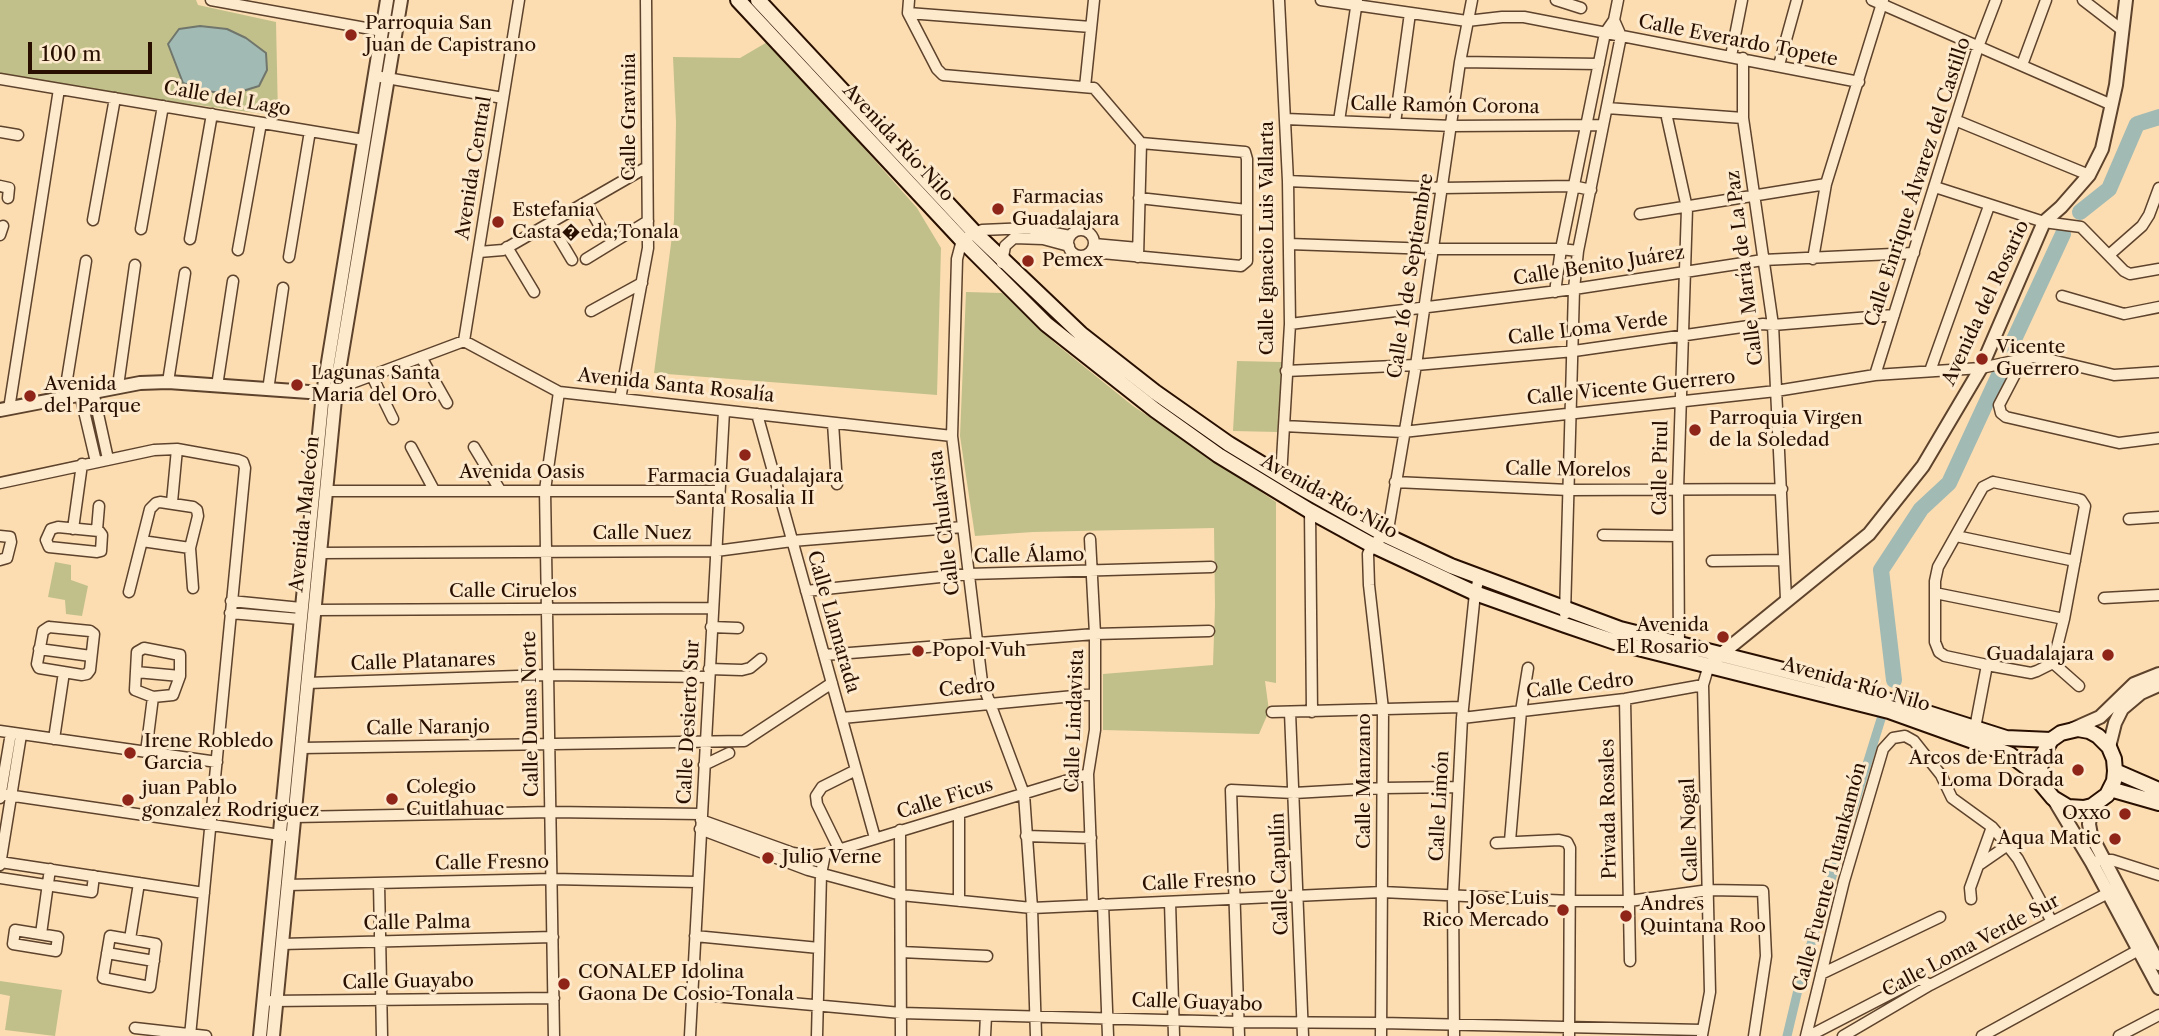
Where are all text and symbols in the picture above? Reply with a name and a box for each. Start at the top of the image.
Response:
street label: Calle Everardo Topete [1636,10,1840,72]
place label: Parroquia San Juan de Capistrano [365,13,536,57]
marker: Parroquia San Juan de Capistrano [343,27,359,43]
scale bar [32,28,156,72]
street label: Calle Enrique Álvarez del Castillo [1860,34,1976,330]
text: 100 m [41,41,102,66]
street label: Calle Gravinia [619,53,641,181]
street label: Calle del Lago [162,77,292,121]
street label: Avenida Río Nilo [838,79,958,207]
street label: Calle Ramón Corona [1350,93,1540,119]
street label: Avenida Central [451,95,497,241]
street label: Calle Ignacio Luis Vallarta [1257,121,1279,355]
street label: Calle María de La Paz [1722,169,1768,367]
street label: Calle 16 de Septiembre [1384,172,1438,380]
place label: Farmacias Guadalajara [1012,187,1120,231]
place label: Estefania Casta�eda;Tonala [512,200,679,244]
marker: Farmacias Guadalajara [990,201,1006,217]
marker: Estefania Casta�eda;Tonala [490,214,506,230]
street label: Avenida del Rosario [1938,217,2034,389]
street label: Calle Benito Juárez [1512,241,1686,291]
place label: Pemex [1042,250,1103,272]
marker: Pemex [1020,253,1036,269]
street label: Calle Loma Verde [1507,308,1669,350]
place label: Vicente Guerrero [1996,337,2079,381]
marker: Vicente Guerrero [1974,351,1990,367]
place label: Lagunas Santa Maria del Oro [311,363,440,407]
street label: Avenida Santa Rosalía [576,364,776,408]
street label: Calle Vicente Guerrero [1526,366,1736,410]
place label: Avenida del Parque [44,374,141,418]
marker: Lagunas Santa Maria del Oro [289,377,305,393]
marker: Avenida del Parque [22,388,38,404]
place label: Parroquia Virgen de la Soledad [1709,408,1863,452]
street label: Calle Pirul [1649,420,1673,516]
marker: Parroquia Virgen de la Soledad [1687,422,1703,438]
street label: Avenida Malecón [285,435,325,593]
marker: Farmacia Guadalajara Santa Rosalia II [737,447,753,463]
street label: Calle Chulavista [925,449,965,597]
street label: Avenida Río Nilo [1257,450,1401,544]
street label: Calle Morelos [1505,458,1631,482]
street label: Avenida Oasis [459,462,585,484]
place label: Farmacia Guadalajara Santa Rosalia II [647,466,843,510]
street label: Calle Nuez [592,523,692,545]
street label: Calle Álamo [973,544,1085,568]
street label: Calle Llamarada [802,548,864,696]
street label: Calle Ciruelos [449,581,577,603]
place label: Avenida El Rosario [1616,615,1709,659]
marker: Avenida El Rosario [1715,629,1731,645]
street label: Calle Dunas Norte [518,631,544,797]
street label: Calle Desierto Sur [673,639,705,805]
place label: Popol Vuh [932,640,1026,662]
marker: Popol Vuh [910,643,926,659]
place label: Guadalajara [1986,644,2094,666]
marker: Guadalajara [2100,647,2116,663]
street label: Calle Platanares [350,648,496,676]
street label: Calle Lindavista [1061,649,1089,793]
street label: Avenida Río Nilo [1779,653,1933,717]
street label: Calle Cedro [1525,668,1635,704]
street label: Cedro [938,674,996,702]
street label: Calle Manzano [1354,713,1376,849]
street label: Calle Naranjo [366,716,490,740]
place label: Irene Robledo Garcia [144,731,274,775]
street label: Privada Rosales [1596,738,1622,880]
marker: Irene Robledo Garcia [122,745,138,761]
place label: Arcos de Entrada Loma Dorada [1909,748,2064,792]
street label: Calle Limón [1426,750,1454,862]
street label: Calle Fuente Tutankamón [1788,760,1872,994]
marker: Arcos de Entrada Loma Dorada [2070,762,2086,778]
street label: Calle Ficus [894,774,996,824]
place label: Colegio Cuitlahuac [406,777,504,821]
place label: juan Pablo gonzalez Rodriguez [142,778,319,822]
street label: Calle Nogal [1677,778,1703,882]
marker: Colegio Cuitlahuac [384,791,400,807]
marker: juan Pablo gonzalez Rodriguez [120,792,136,808]
place label: Oxxo [2062,803,2111,825]
marker: Oxxo [2117,806,2133,822]
street label: Calle Capulín [1266,812,1294,936]
place label: Aqua Matic [1997,828,2101,850]
marker: Aqua Matic [2107,831,2123,847]
place label: Julio Verne [782,847,882,869]
marker: Julio Verne [760,850,776,866]
street label: Calle Fresno [435,851,549,875]
street label: Calle Fresno [1141,868,1257,896]
place label: Jose Luis Rico Mercado [1422,888,1549,932]
street label: Calle Loma Verde Sur [1879,890,2063,1002]
place label: Andres Quintana Roo [1640,894,1766,938]
marker: Jose Luis Rico Mercado [1555,902,1571,918]
marker: Andres Quintana Roo [1618,908,1634,924]
street label: Calle Palma [363,911,471,935]
place label: CONALEP Idolina Gaona De Cosio-Tonala [578,962,794,1006]
street label: Calle Guayabo [342,969,474,995]
marker: CONALEP Idolina Gaona De Cosio-Tonala [556,976,572,992]
street label: Calle Guayabo [1131,989,1263,1017]

